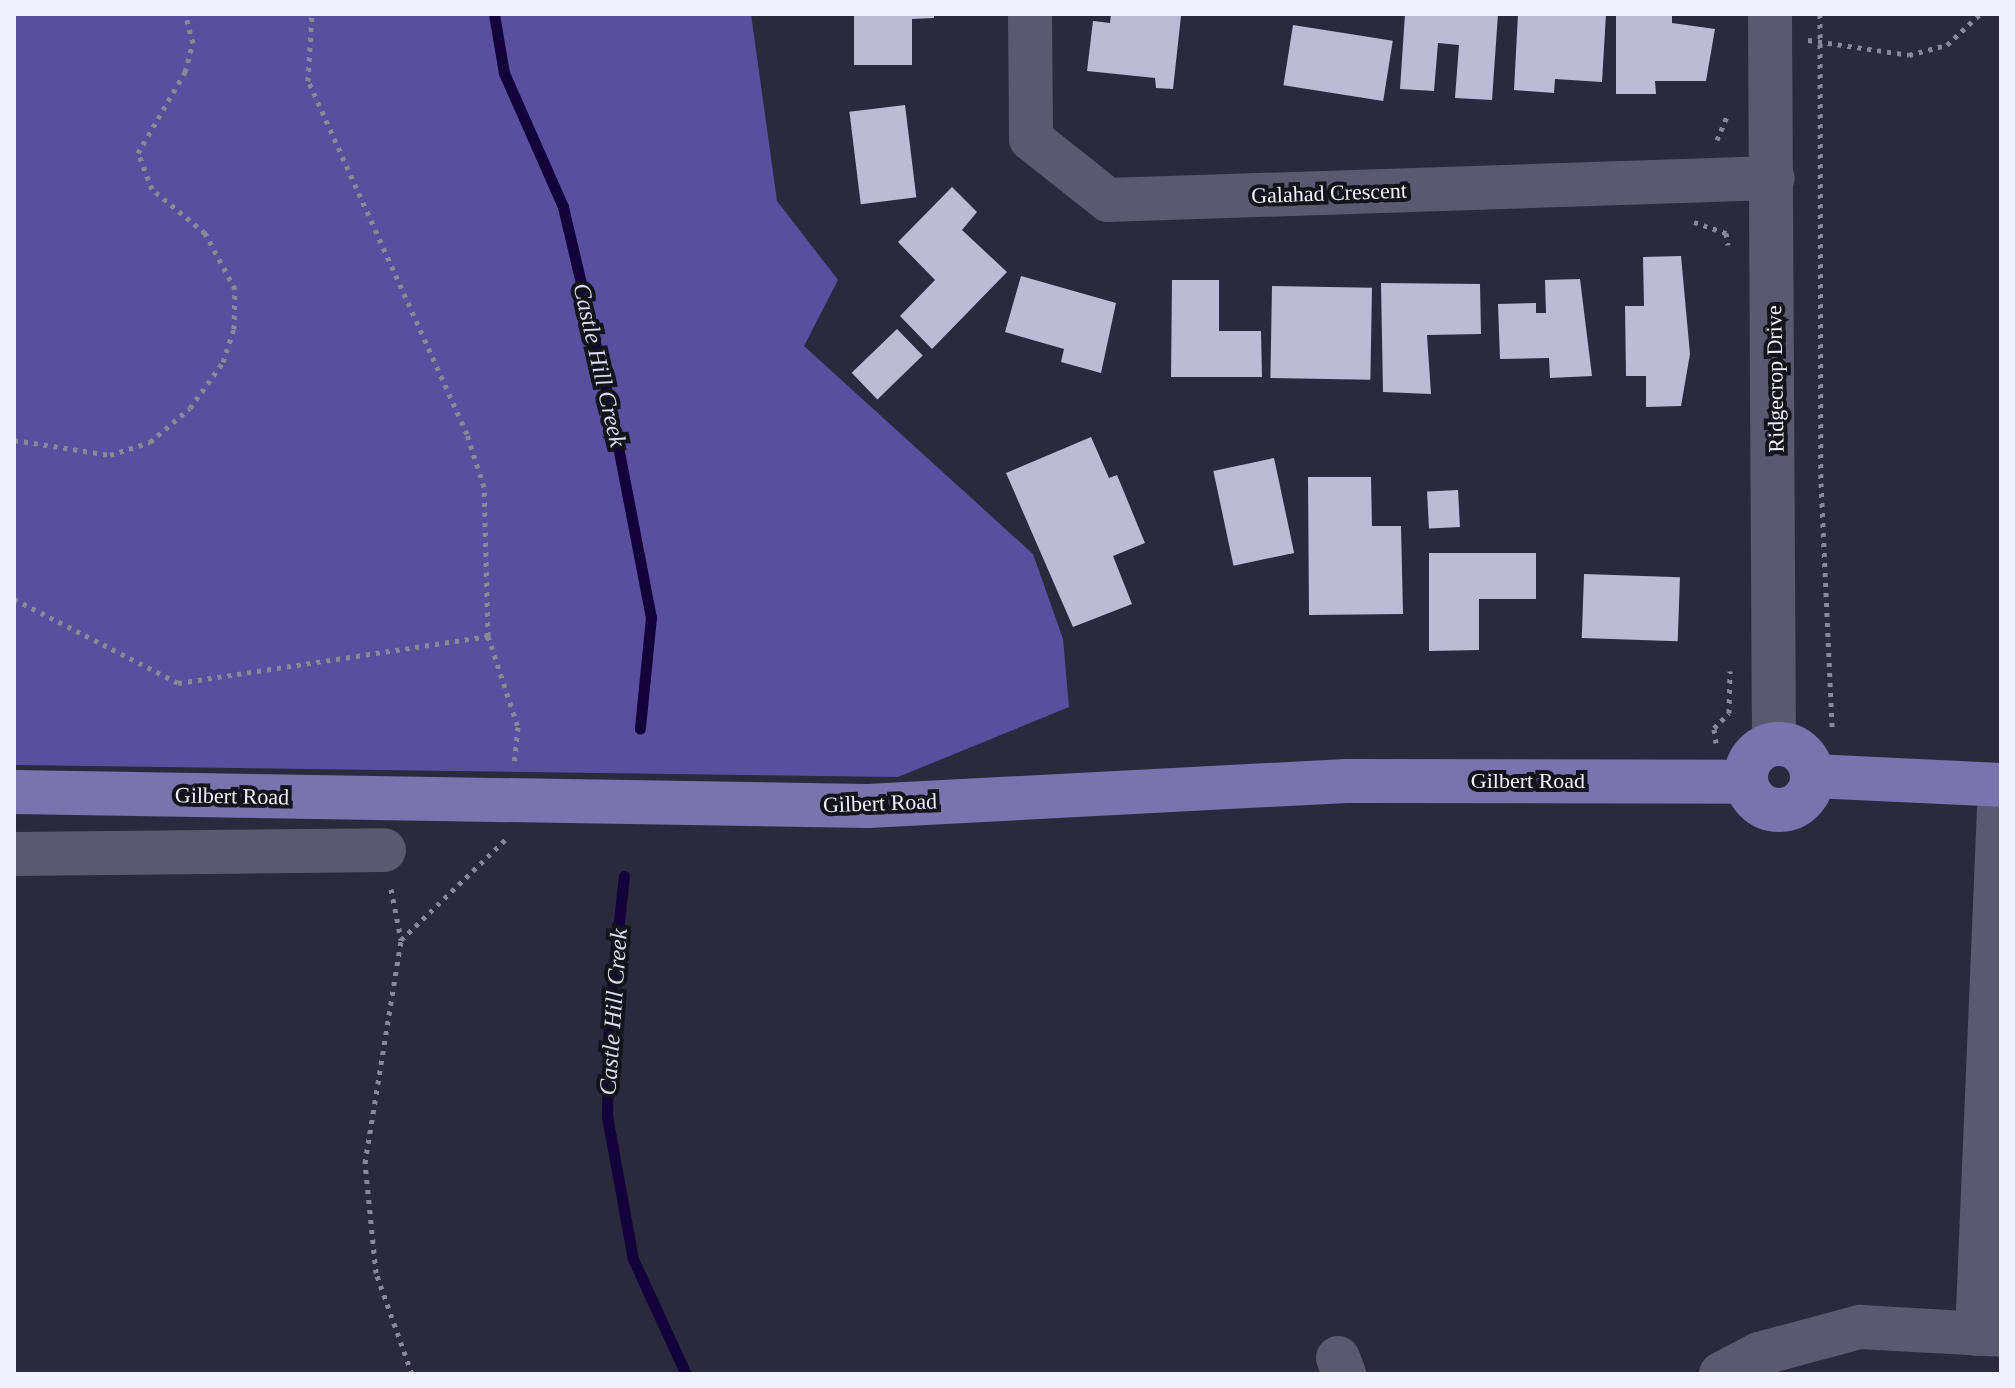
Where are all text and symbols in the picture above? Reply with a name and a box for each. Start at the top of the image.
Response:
street label: Galahad Crescent [1251,177,1407,209]
water label: Castle Hill Creek [566,280,632,450]
street label: Ridgecrop Drive [1761,305,1789,453]
street label: Gilbert Road [1471,768,1585,794]
street label: Gilbert Road [175,782,289,810]
street label: Gilbert Road [822,788,938,818]
water label: Castle Hill Creek [594,928,634,1096]

